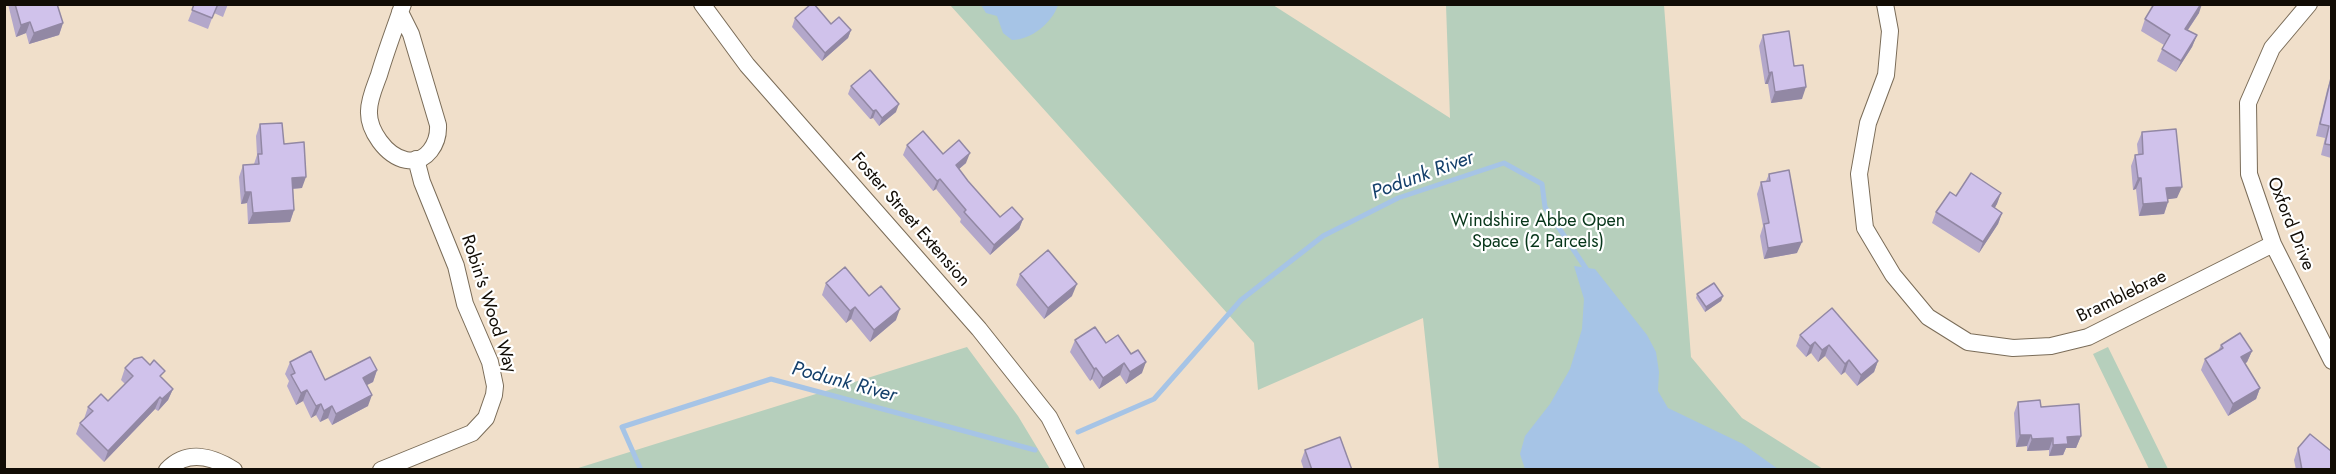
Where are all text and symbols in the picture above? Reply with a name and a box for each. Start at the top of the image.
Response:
water label: Podunk River [1368,146,1478,206]
street label: Foster Street Extension [846,148,974,292]
street label: Oxford Drive [2262,174,2318,274]
park label: Windshire Abbe Open Space (2 Parcels) [1451,211,1625,254]
street label: Robin's Wood Way [455,232,521,376]
street label: Bramblebrae [2074,266,2170,328]
water label: Podunk River [789,358,899,408]

